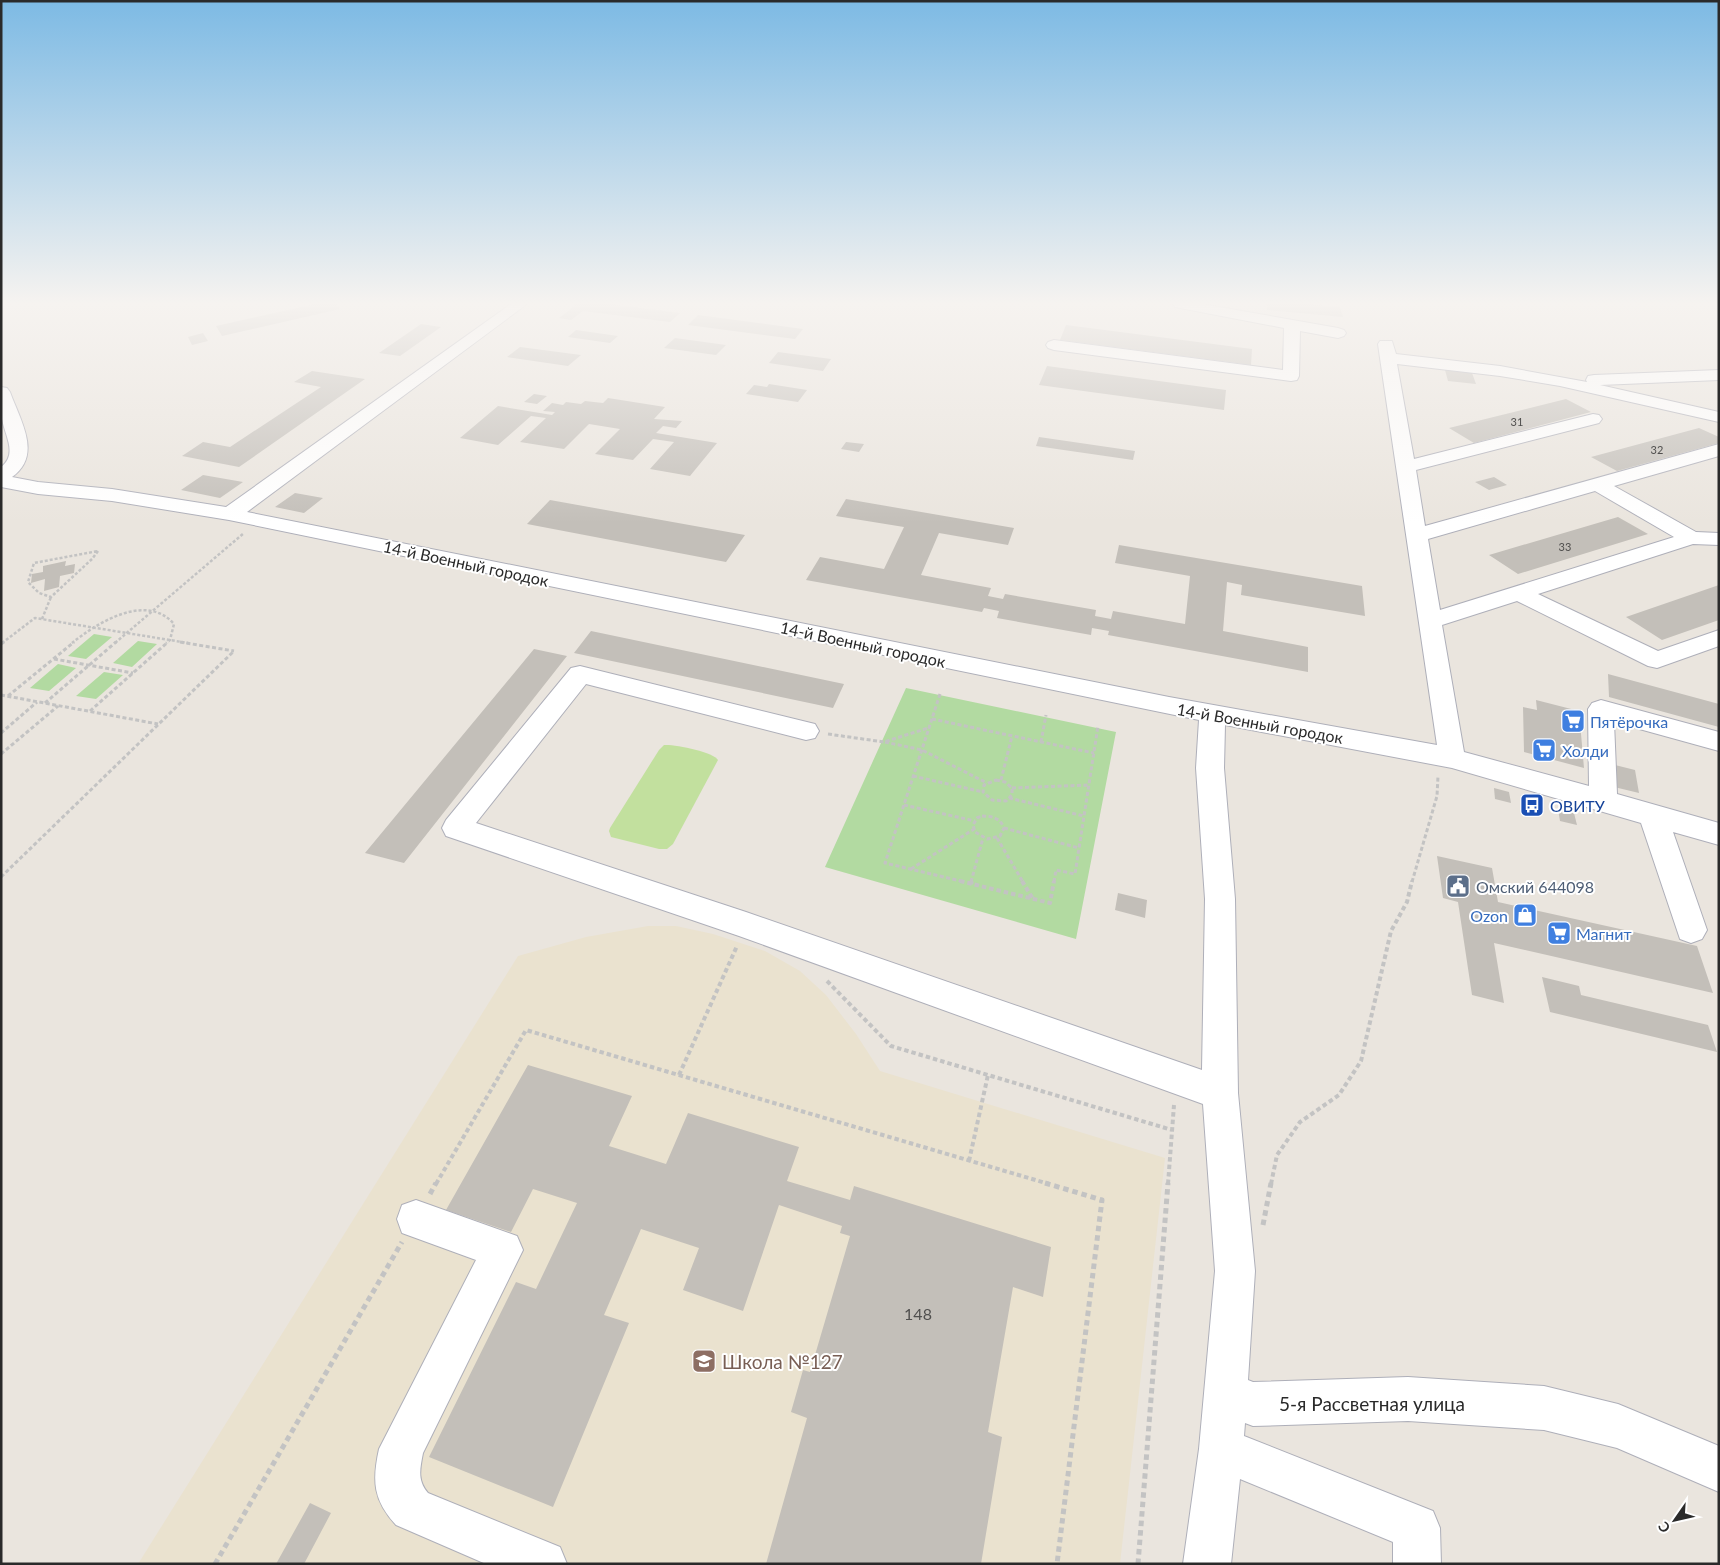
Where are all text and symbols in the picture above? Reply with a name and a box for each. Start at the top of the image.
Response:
house number: 31 [1511,415,1523,428]
house number: 32 [1651,443,1663,456]
street label: 14-й Военный городок [382,536,551,590]
house number: 33 [1559,540,1571,553]
street label: 14-й Военный городок [779,617,948,671]
street label: 14-й Военный городок [1175,699,1345,747]
supermarket icon: Пятёрочка [1560,708,1586,734]
place label: Пятёрочка [1590,712,1668,731]
supermarket icon: Холди [1531,737,1557,763]
place label: Холди [1562,741,1609,760]
bus stop icon: ОВИТУ [1519,792,1545,818]
place label: ОВИТУ [1550,796,1606,815]
public building icon: Омский 644098 [1445,873,1471,899]
place label: Омский 644098 [1476,877,1594,896]
shop icon: Ozon [1512,902,1538,928]
place label: Ozon [1470,906,1508,925]
supermarket icon: Магнит [1546,920,1572,946]
place label: Магнит [1576,924,1632,943]
house number: 148 [904,1304,932,1323]
school or university icon: Школа №127 [691,1348,717,1374]
place label: Школа №127 [722,1350,843,1373]
street label: 5-я Рассветная улица [1279,1392,1465,1415]
north arrow [1650,1495,1700,1545]
text: С [1654,1518,1673,1536]

